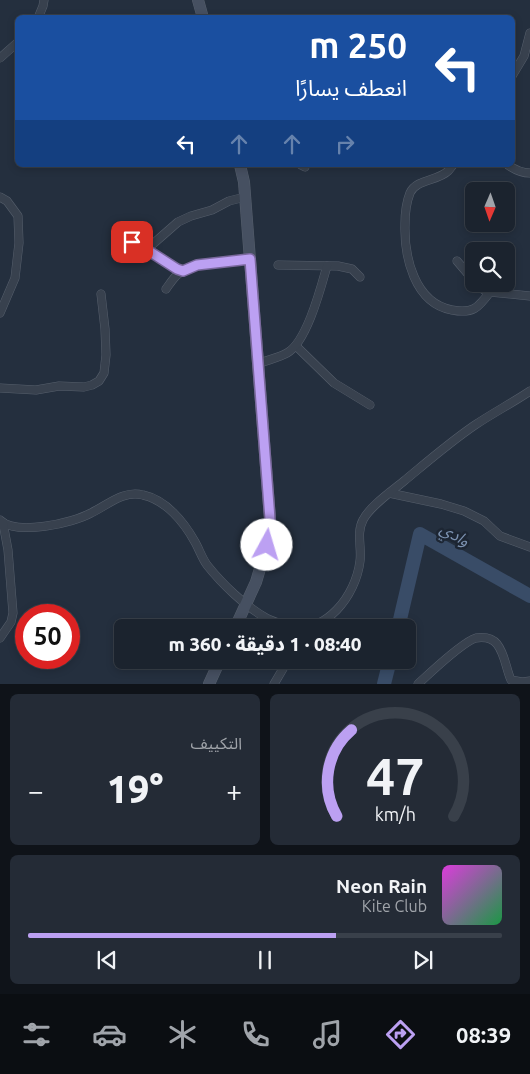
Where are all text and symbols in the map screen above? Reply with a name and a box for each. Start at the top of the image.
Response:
text: 250 m [309,25,407,65]
icon: left [425,35,490,100]
text: انعطف يسارًا [295,75,407,100]
icon: left [172,130,200,158]
icon: ahead [225,130,253,158]
icon: ahead [278,130,306,158]
icon: right [331,130,359,158]
north arrow [465,182,515,232]
map controls [465,182,515,292]
pin [111,221,153,263]
icon: arrive [118,228,146,256]
button: search [465,242,515,292]
position arrow [240,518,292,570]
water label: وادي [435,519,473,553]
speed limit sign: 50 [15,604,80,669]
text: 08:40 · 1 دقيقة · 360 m [168,633,362,655]
text: التكييف [190,734,242,752]
text: 47 [366,747,424,805]
text: 19° [107,768,163,810]
text: − [28,775,44,806]
text: + [226,775,242,806]
text: km/h [374,804,416,824]
text: Neon Rain [336,875,427,897]
text: Kite Club [362,897,427,915]
icon: previous [93,946,121,974]
icon: pause [251,946,279,974]
icon: next [409,946,437,974]
icon: filters [19,1017,54,1052]
icon: car [92,1017,127,1052]
icon: climate [165,1017,200,1052]
icon: phone [238,1017,273,1052]
icon: music [310,1017,345,1052]
icon: directions [383,1017,418,1052]
text: 08:39 [456,1022,511,1047]

